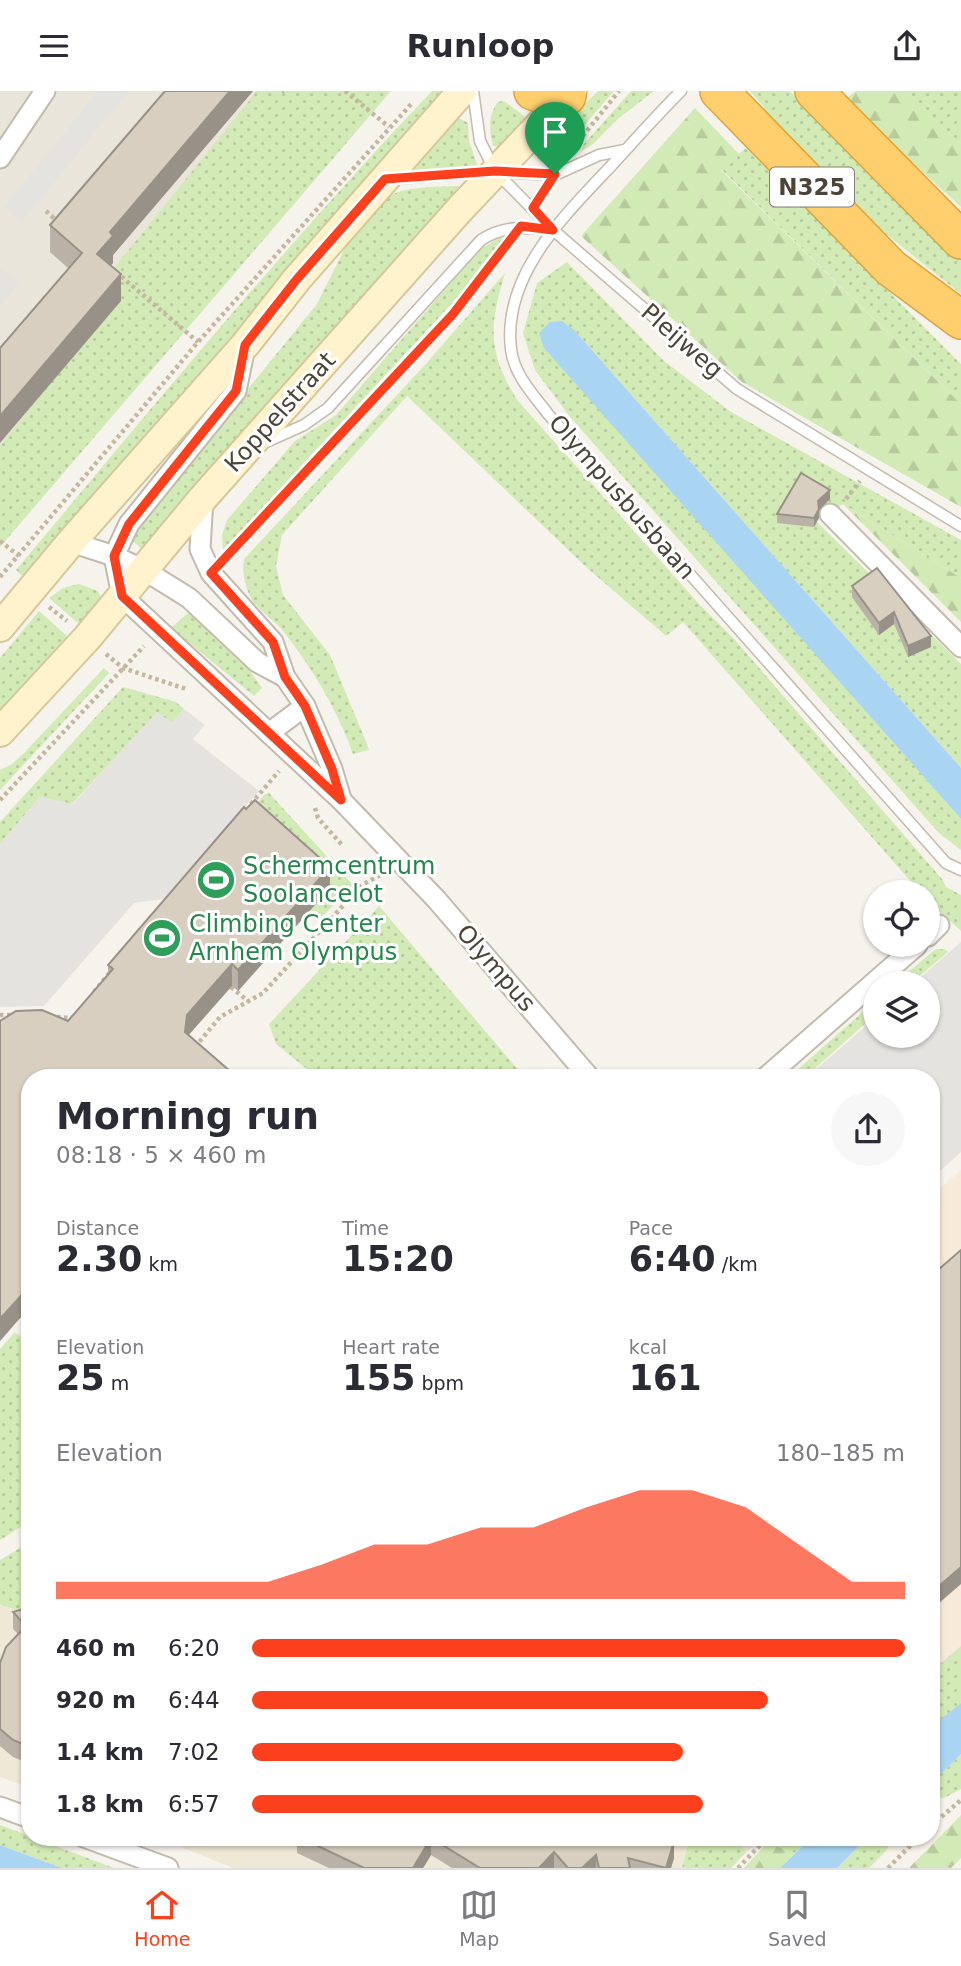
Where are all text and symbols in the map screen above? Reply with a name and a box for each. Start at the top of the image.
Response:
icon: menu [35,27,73,65]
text: Runloop [406,27,555,65]
icon: share [888,27,926,65]
pin [525,102,585,174]
icon: arrive [536,113,574,151]
road number: N325 [770,167,854,207]
street label: Pleijweg [636,298,728,384]
street label: Koppelstraat [219,346,341,478]
street label: Olympusbusbaan [543,409,701,585]
place label: Schermcentrum Soolancelot [243,852,435,908]
sports icon: Schermcentrum Soolancelot [195,859,237,901]
map controls [863,880,940,1048]
button: locate [863,880,940,957]
place label: Climbing Center Arnhem Olympus [189,910,397,966]
sports icon: Climbing Center Arnhem Olympus [141,917,183,959]
street label: Olympus [451,919,541,1017]
button: layers [863,971,940,1048]
button: share [831,1092,905,1166]
text: Morning run [56,1094,319,1138]
text: 08:18 · 5 × 460 m [56,1142,266,1168]
text: Distance [56,1217,139,1239]
text: Time [342,1217,389,1239]
text: Pace [629,1217,673,1239]
text: 2.30 [56,1239,142,1279]
text: 15:20 [342,1239,454,1279]
text: 6:40 [629,1239,716,1279]
text: km [142,1253,178,1275]
text: /km [716,1253,758,1275]
text: Elevation [56,1336,144,1358]
text: Heart rate [342,1336,440,1358]
text: kcal [629,1336,667,1358]
text: 25 [56,1358,105,1398]
text: 155 [342,1358,415,1398]
text: 161 [629,1358,702,1398]
text: m [105,1372,129,1394]
text: bpm [415,1372,464,1394]
text: Elevation [56,1440,163,1466]
text: 180–185 m [776,1440,905,1466]
text: 460 m [56,1635,136,1661]
text: 6:20 [168,1635,220,1661]
text: 920 m [56,1687,136,1713]
text: 6:44 [168,1687,220,1713]
text: 1.4 km [56,1739,144,1765]
text: 7:02 [168,1739,220,1765]
text: 1.8 km [56,1791,144,1817]
text: 6:57 [168,1791,220,1817]
tab: Home [134,1886,190,1950]
tab: Map [459,1886,499,1950]
tab: Saved [768,1886,827,1950]

